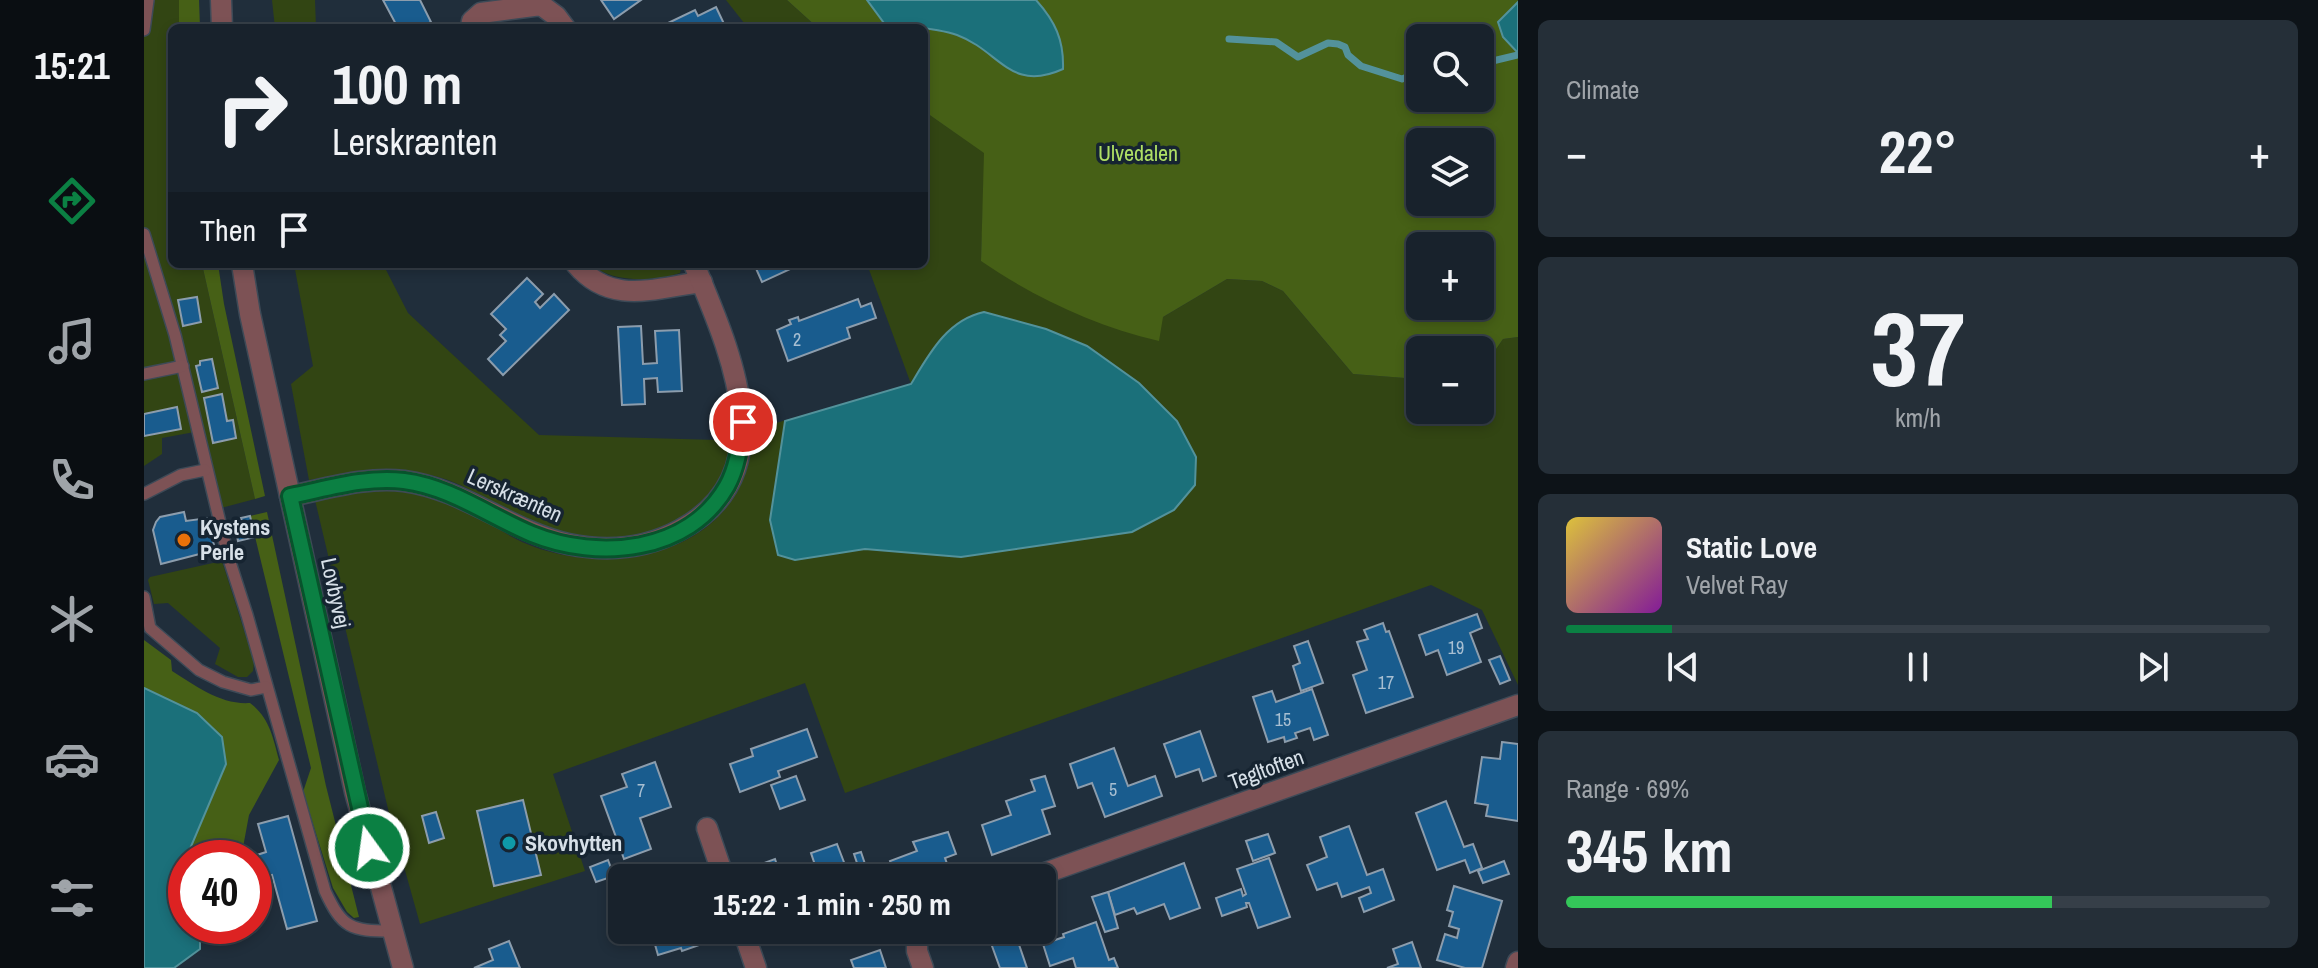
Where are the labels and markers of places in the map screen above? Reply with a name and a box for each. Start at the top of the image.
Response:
pin [709,388,777,456]
place label: Kystens Perle [200,512,270,567]
marker: Kystens Perle [175,531,193,549]
place label: Skovhytten [525,828,622,858]
marker: Skovhytten [500,834,518,852]

